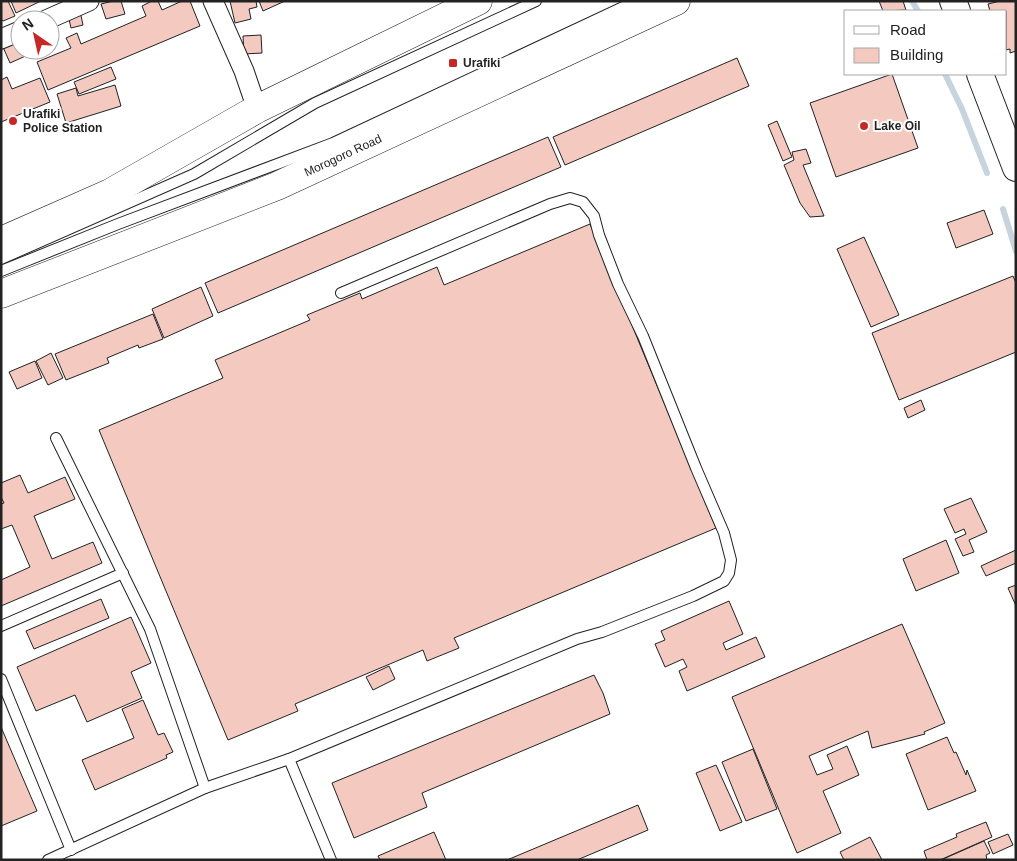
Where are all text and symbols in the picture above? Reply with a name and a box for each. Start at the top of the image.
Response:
north arrow [10,10,60,60]
legend [844,10,1007,75]
text: N [19,15,36,34]
text: Road [890,21,926,38]
text: Building [890,46,943,63]
place label: Urafiki [463,56,500,70]
marker: Urafiki [447,57,459,69]
place label: Urafiki Police Station [23,107,102,135]
marker: Urafiki Police Station [7,115,19,127]
place label: Lake Oil [874,119,921,133]
marker: Lake Oil [858,120,870,132]
street label: Morogoro Road [302,132,384,179]

